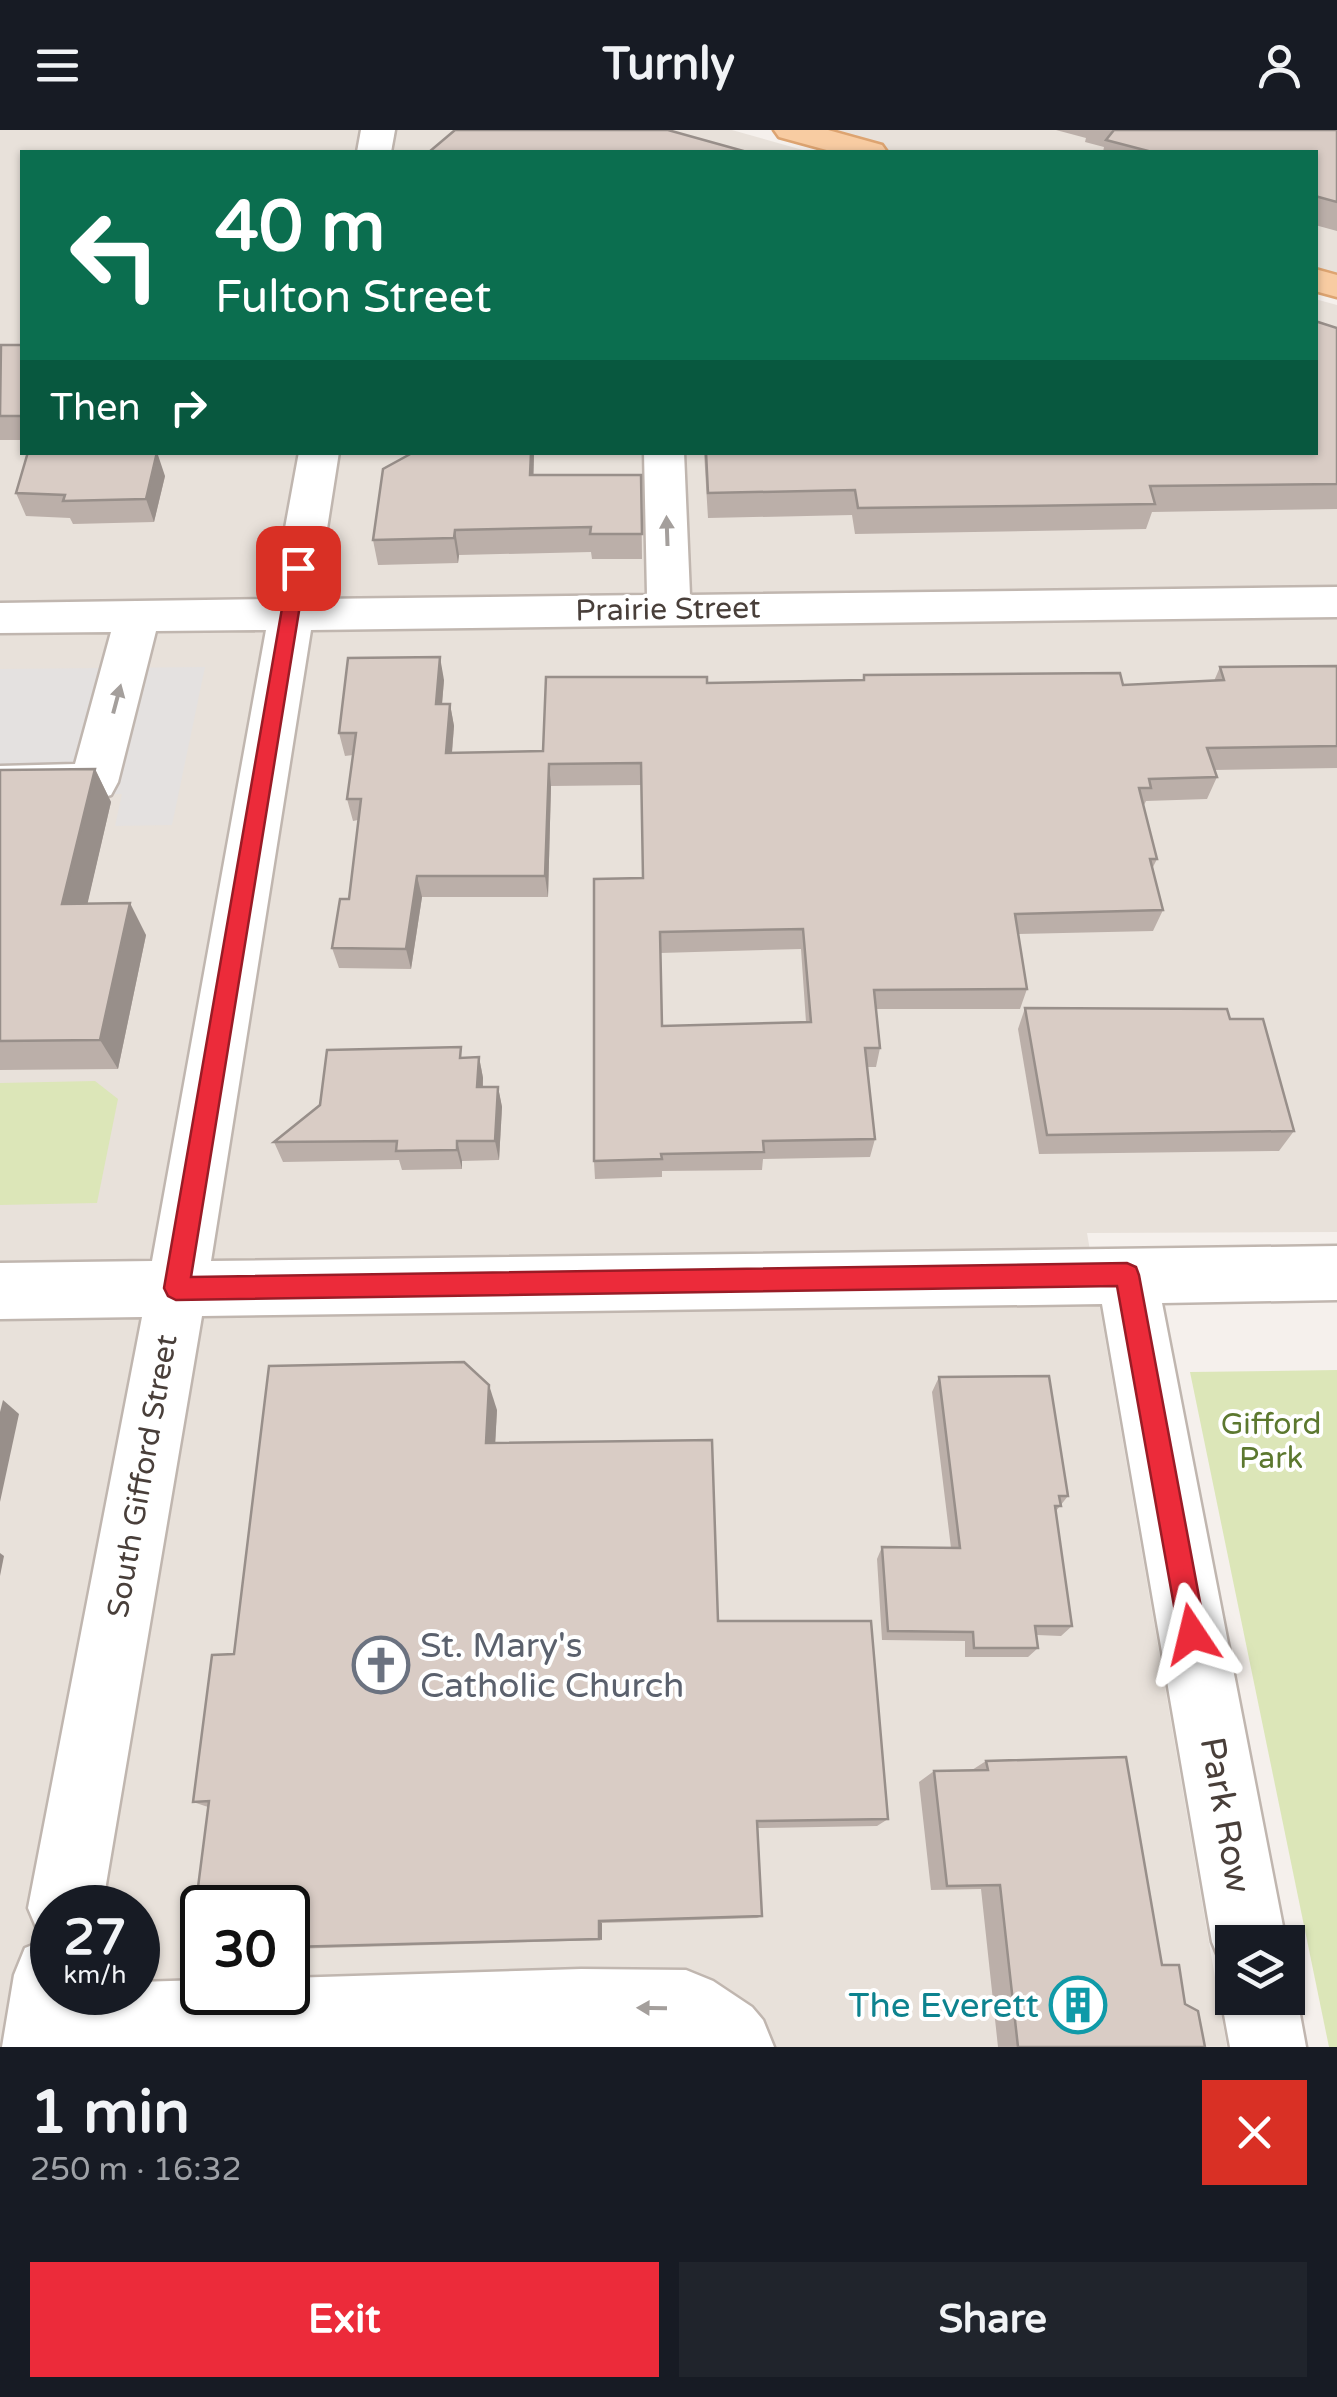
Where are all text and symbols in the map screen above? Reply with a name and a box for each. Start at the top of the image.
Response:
icon: menu [30,38,85,93]
text: Turnly [602,38,735,92]
icon: person [1252,38,1307,93]
text: 40 m [215,186,385,270]
icon: left [50,190,180,320]
text: Fulton Street [215,271,491,325]
icon: right [161,380,216,435]
text: Then [50,385,141,431]
one-way arrow [658,514,674,546]
pin [256,526,341,611]
icon: arrive [271,541,326,596]
street label: Prairie Street [575,589,761,630]
one-way arrow [109,683,125,714]
street label: South Gifford Street [99,1332,186,1621]
park label: Gifford Park [1221,1406,1321,1477]
position arrow [1140,1582,1244,1686]
place label: St. Mary's Catholic Church [420,1625,684,1707]
church icon: St. Mary's Catholic Church [351,1635,411,1695]
street label: Park Row [1191,1734,1259,1896]
speed limit sign: 30 [180,1885,310,2015]
text: 27 [64,1908,126,1968]
map controls [1215,1925,1305,2015]
button: layers [1215,1925,1305,2015]
text: km/h [64,1960,126,1990]
building icon: The Everett [1048,1975,1108,2035]
place label: The Everett [848,1985,1039,2027]
one-way arrow [636,2000,668,2016]
text: 1 min [30,2077,190,2149]
button: close [1202,2080,1307,2185]
text: 250 m · 16:32 [30,2151,242,2189]
button: Exit [30,2262,659,2377]
button: Share [679,2262,1307,2377]

